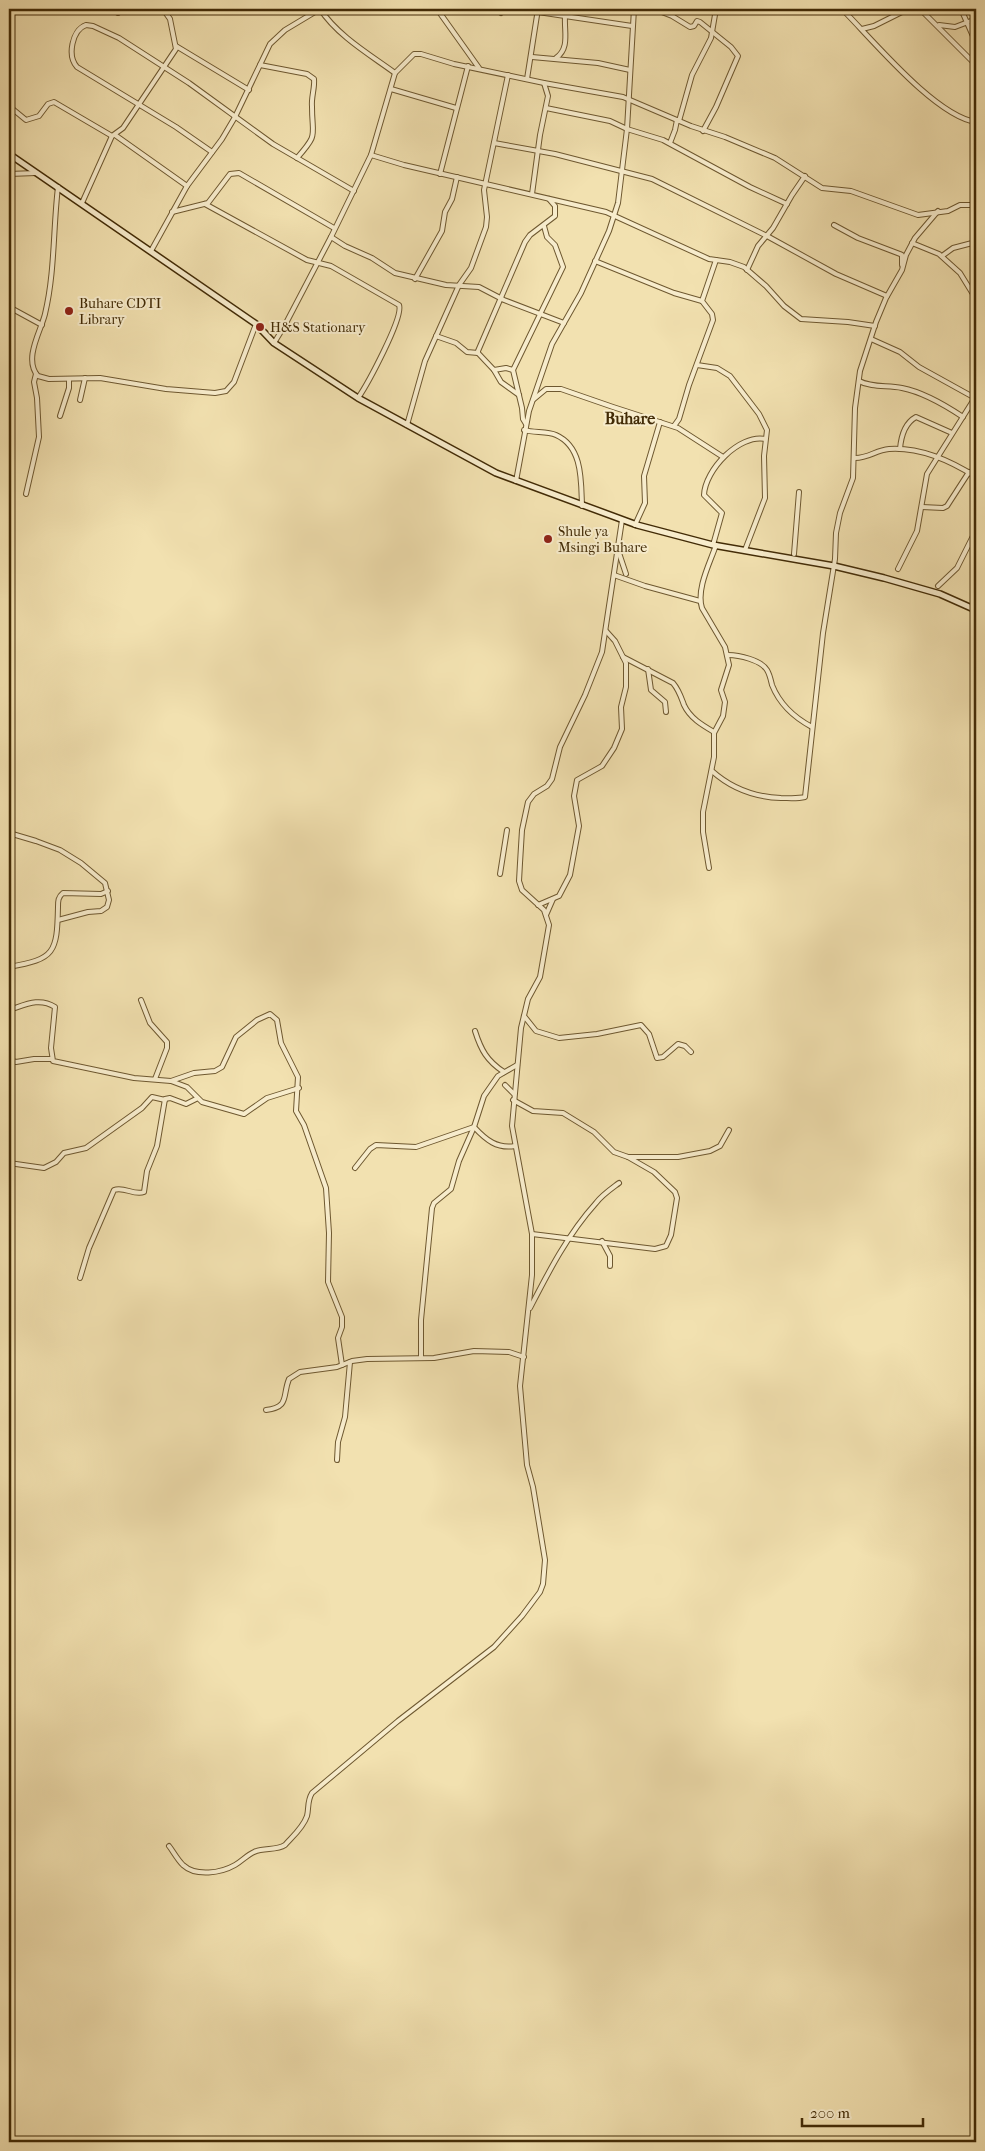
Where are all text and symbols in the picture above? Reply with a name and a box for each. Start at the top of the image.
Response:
place label: Buhare CDTI Library [79,295,162,328]
marker: Buhare CDTI Library [63,305,75,317]
place label: H&S Stationary [270,319,366,336]
marker: H&S Stationary [254,321,266,333]
district label: Buhare [605,409,655,428]
place label: Shule ya Msingi Buhare [558,523,647,556]
marker: Shule ya Msingi Buhare [542,533,554,545]
scale bar [802,2096,924,2128]
text: 200 m [810,2104,850,2122]

